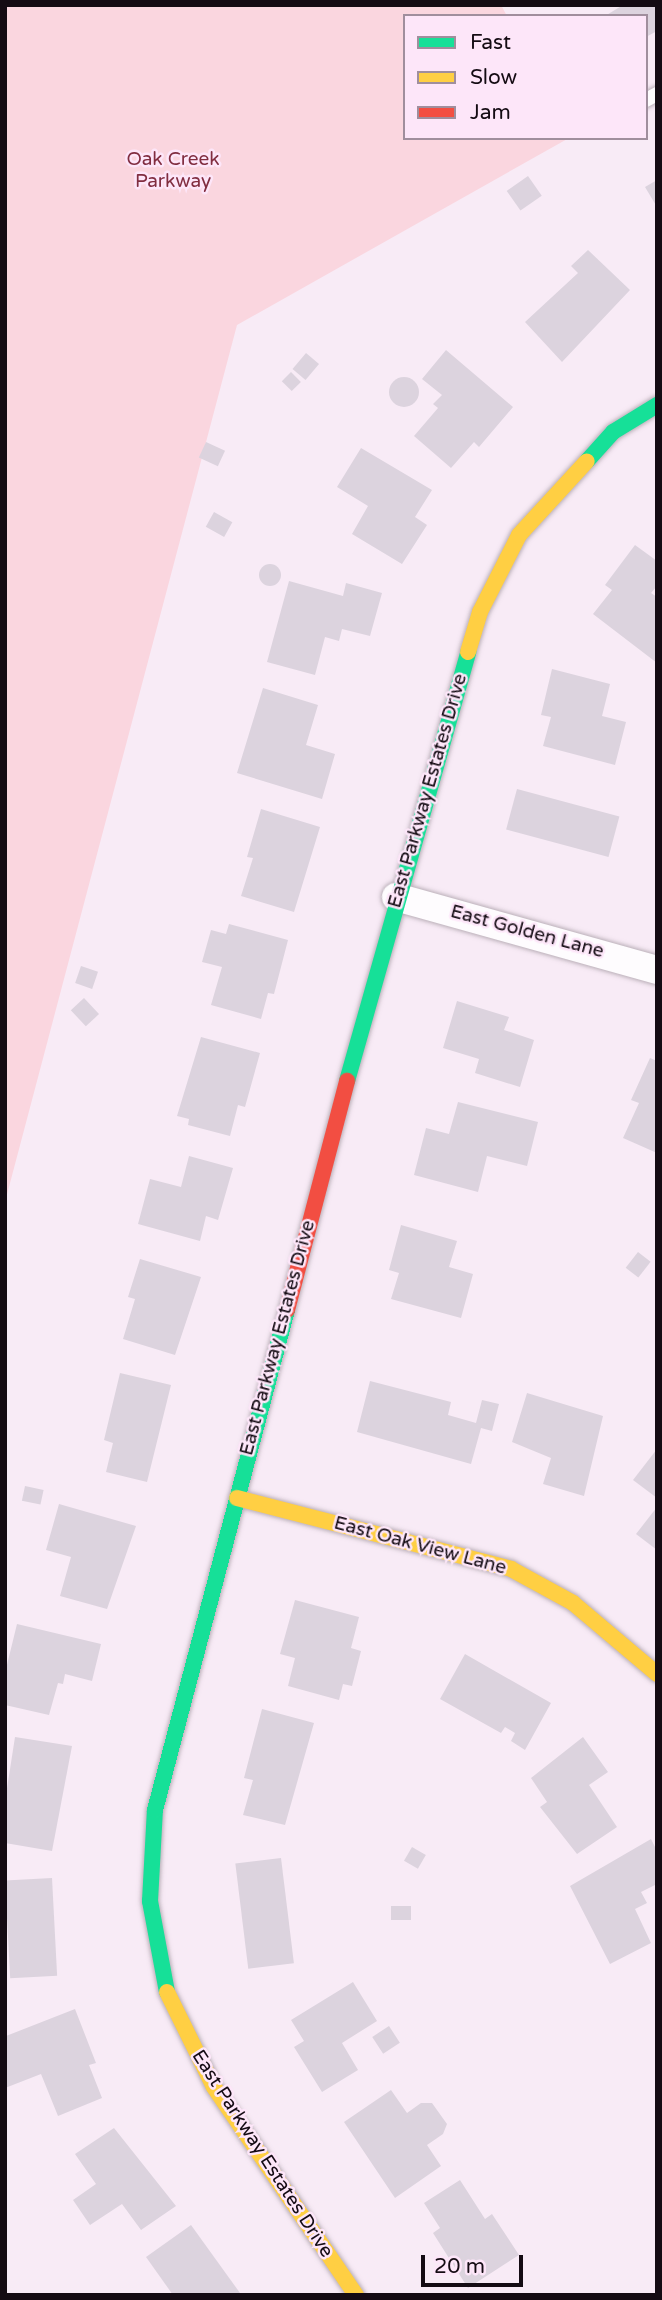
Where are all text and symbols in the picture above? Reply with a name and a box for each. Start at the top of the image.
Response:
legend [403,14,648,140]
text: Fast [470,30,511,55]
text: Slow [470,65,517,90]
text: Jam [470,100,511,125]
park label: Oak Creek Parkway [126,149,220,193]
street label: East Parkway Estates Drive [384,671,472,911]
street label: East Golden Lane [448,901,606,963]
street label: East Parkway Estates Drive [236,1218,320,1458]
street label: East Oak View Lane [331,1512,509,1580]
street label: East Parkway Estates Drive [186,2046,338,2262]
scale bar [424,2240,526,2284]
text: 20 m [434,2254,485,2279]

